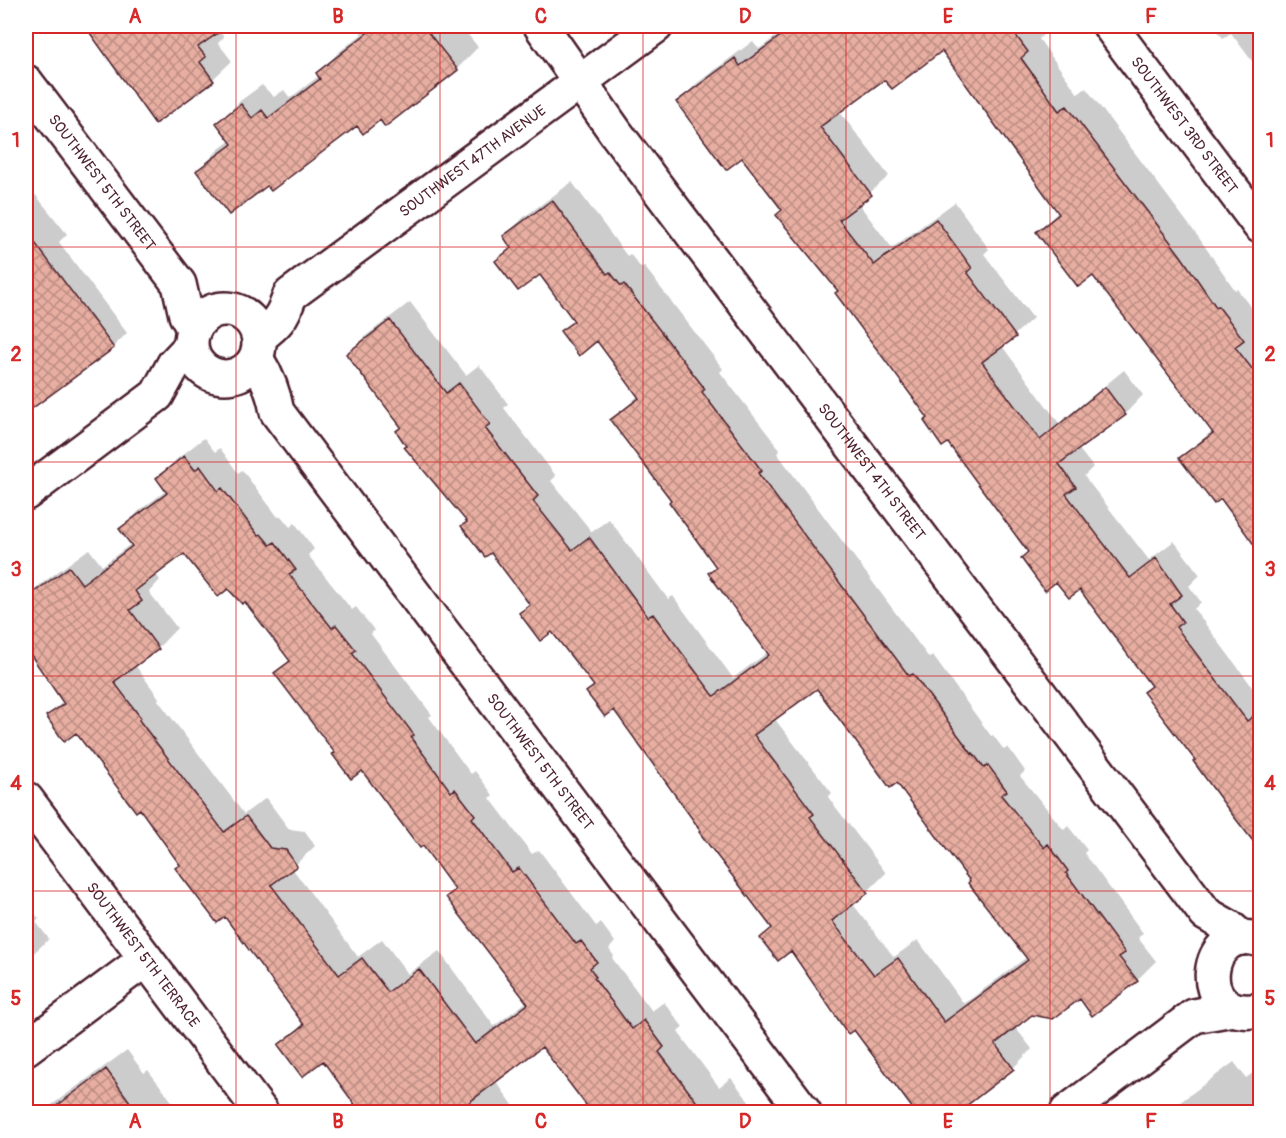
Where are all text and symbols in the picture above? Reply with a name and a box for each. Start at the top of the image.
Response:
text: A [129,4,142,29]
text: B [332,4,344,29]
text: C [535,4,547,29]
text: D [739,4,752,29]
text: E [943,4,954,29]
text: F [1145,4,1157,29]
street label: SOUTHWEST 3RD STREET [1126,53,1242,198]
street label: SOUTHWEST 47TH AVENUE [396,101,550,221]
street label: SOUTHWEST 5TH STREET [44,111,159,255]
text: 1 [12,128,20,153]
text: 1 [1266,128,1274,153]
text: 2 [10,342,22,367]
text: 2 [1264,342,1276,367]
street label: SOUTHWEST 4TH STREET [814,400,929,544]
text: 3 [10,557,22,582]
text: 3 [1264,557,1276,582]
street label: SOUTHWEST 5TH STREET [482,690,597,834]
text: 4 [10,771,22,796]
text: 4 [1264,771,1276,796]
street label: SOUTHWEST 5TH TERRACE [82,879,203,1032]
text: 5 [11,986,22,1011]
text: 5 [1265,986,1276,1011]
text: A [129,1109,142,1134]
text: B [332,1109,344,1134]
text: C [535,1109,547,1134]
text: D [739,1109,752,1134]
text: E [943,1109,954,1134]
text: F [1145,1109,1157,1134]

